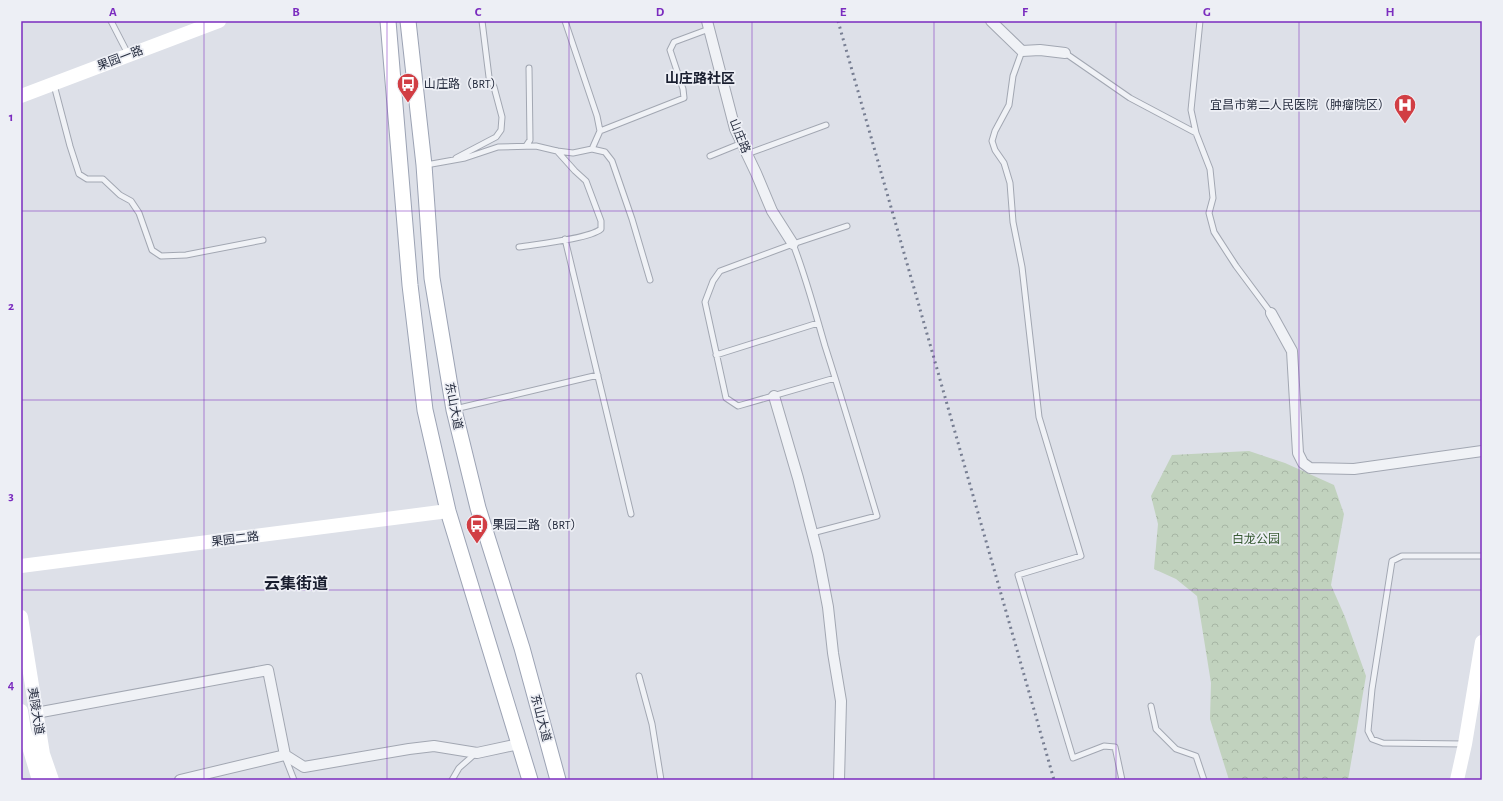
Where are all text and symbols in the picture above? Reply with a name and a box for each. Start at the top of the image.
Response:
text: A [109,6,117,19]
text: B [292,6,300,19]
text: C [475,6,482,19]
text: D [656,6,665,19]
text: E [840,6,847,19]
text: F [1022,6,1029,19]
text: G [1203,6,1211,19]
text: H [1385,6,1395,19]
street label: 果园一路 [95,43,145,72]
district label: 山庄路社区 [665,70,735,86]
bus stop icon: 山庄路（BRT） [395,71,421,104]
place label: 山庄路（BRT） [424,77,503,90]
hospital icon: 宜昌市第二人民医院（肿瘤院区） [1392,92,1418,125]
place label: 宜昌市第二人民医院（肿瘤院区） [1210,98,1390,111]
text: 1 [9,111,13,124]
street label: 山庄路 [728,117,753,155]
text: 2 [8,300,14,313]
street label: 东山大道 [444,381,465,431]
text: 3 [8,490,14,503]
bus stop icon: 果园二路（BRT） [464,512,490,545]
place label: 果园二路（BRT） [492,518,583,531]
street label: 果园二路 [210,529,260,548]
park label: 白龙公园 [1232,532,1280,545]
district label: 云集街道 [264,575,328,592]
text: 4 [8,679,15,692]
street label: 夷陵大道 [26,686,47,736]
street label: 东山大道 [529,693,554,743]

